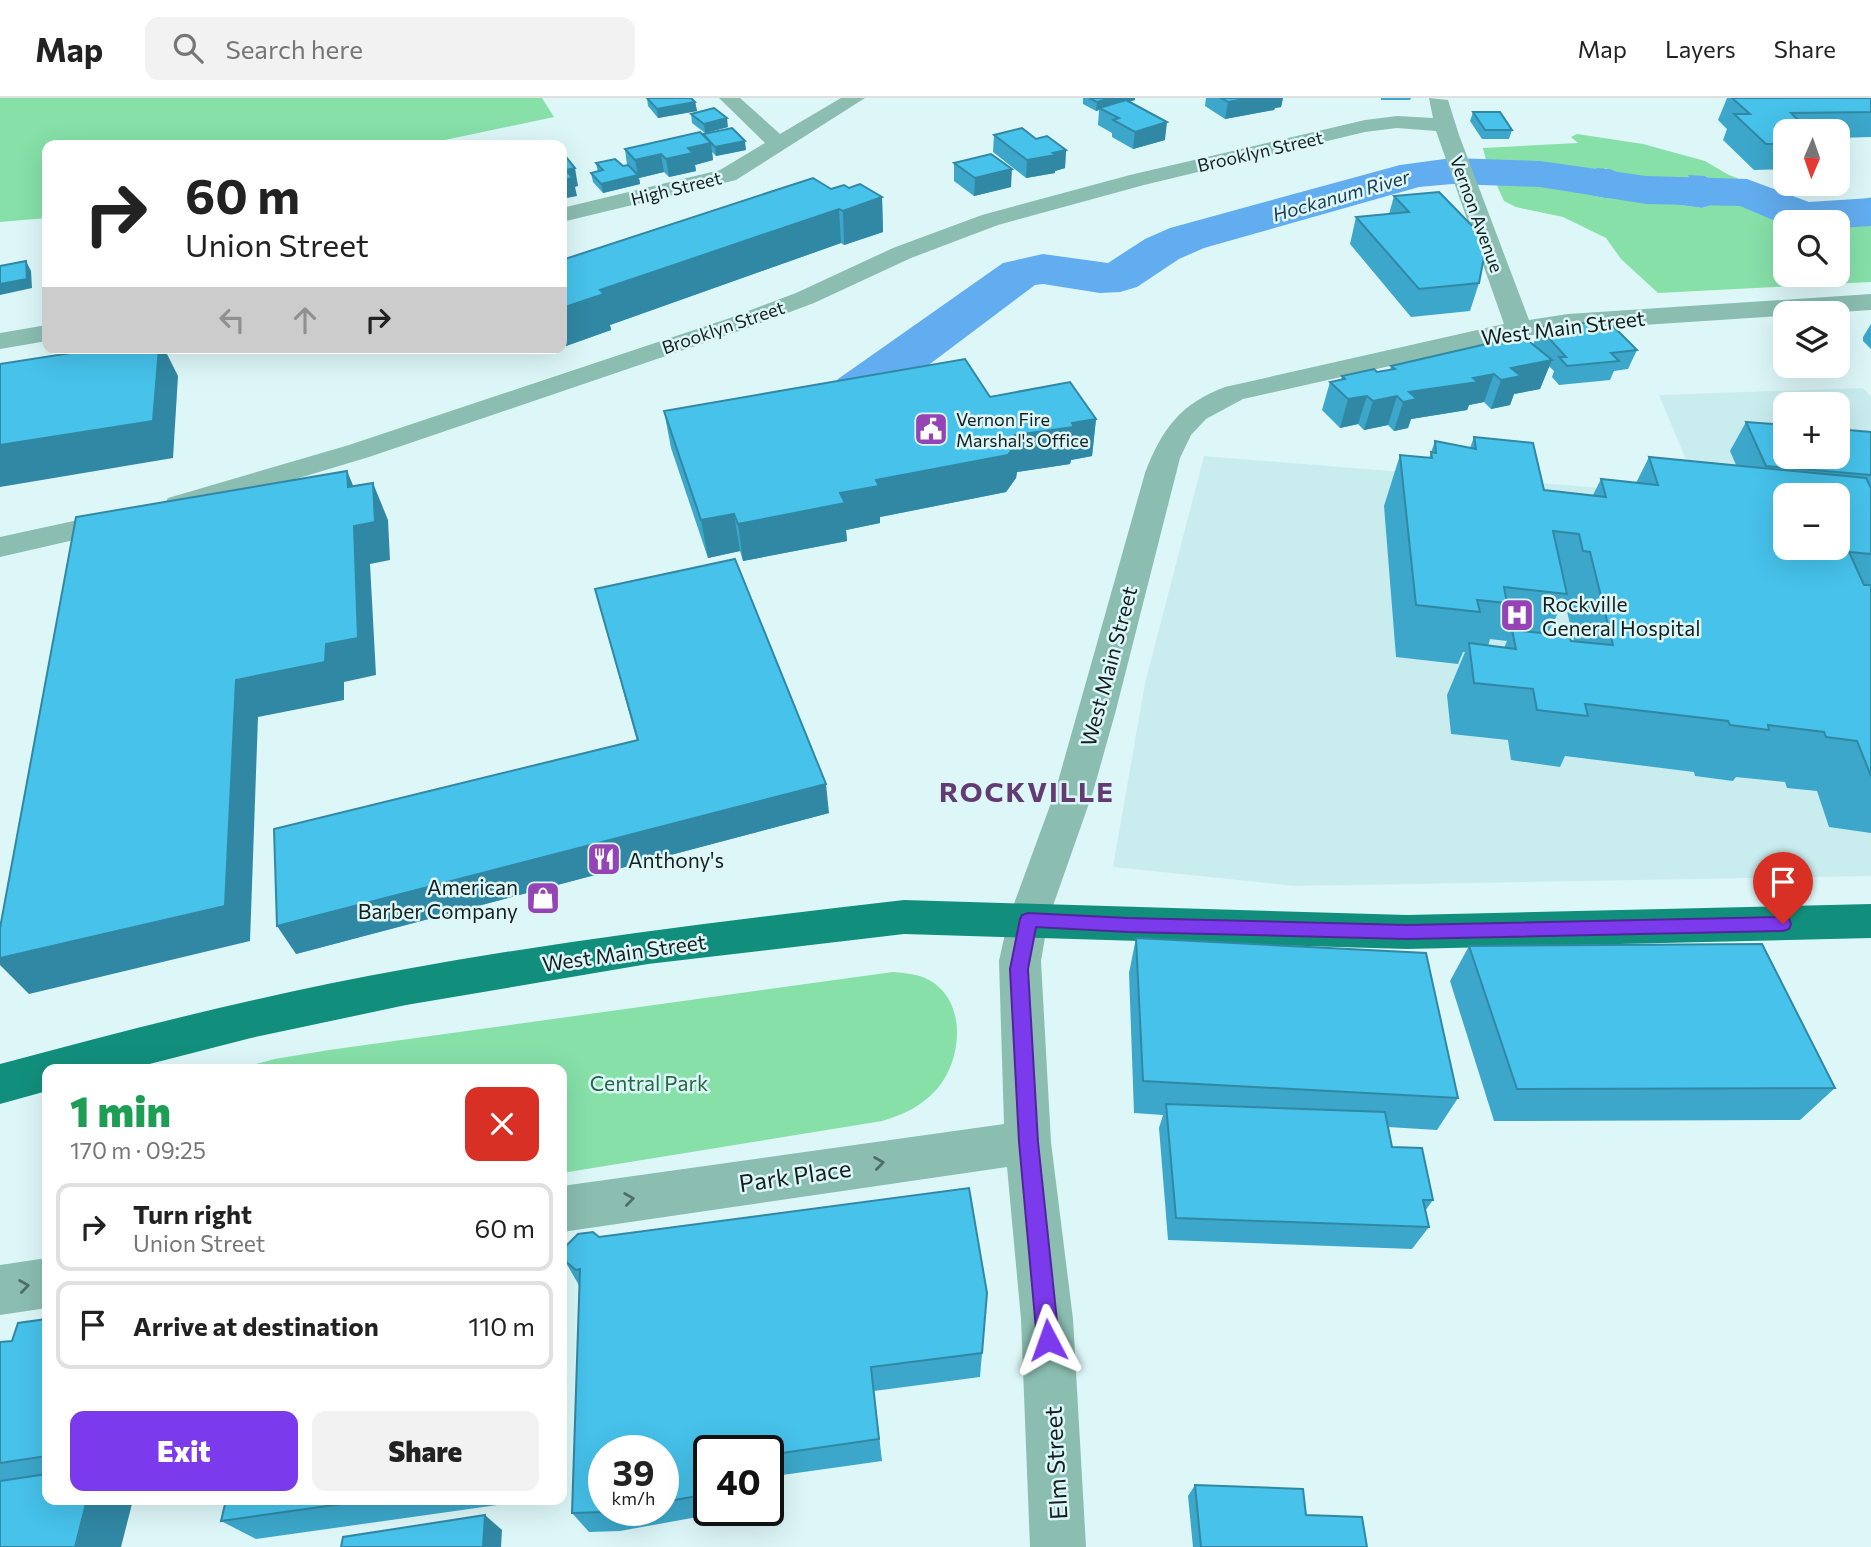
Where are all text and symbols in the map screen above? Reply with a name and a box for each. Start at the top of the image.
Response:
search box [145,17,635,80]
text: Map [35,28,103,69]
icon: search [169,29,207,67]
text: Search here [225,33,363,64]
text: Map [1578,34,1627,63]
text: Layers [1665,34,1736,63]
text: Share [1774,34,1836,63]
north arrow [1773,119,1850,196]
map controls [1773,119,1850,560]
street label: Brooklyn Street [1195,126,1325,176]
street label: Vernon Avenue [1446,153,1508,275]
text: 60 m [185,164,300,224]
water label: Hockanum River [1270,164,1414,226]
street label: High Street [628,166,724,210]
icon: right [70,168,161,259]
button: search [1773,210,1850,287]
text: Union Street [185,224,369,264]
street label: Brooklyn Street [659,296,787,358]
icon: left [213,301,251,339]
icon: ahead [286,301,324,339]
icon: right [359,301,397,339]
button: layers [1773,301,1850,378]
street label: West Main Street [1480,305,1646,349]
button: + [1773,392,1850,469]
place label: Vernon Fire Marshal's Office [956,408,1089,451]
public building icon: Vernon Fire Marshal's Office [912,410,950,448]
button: − [1773,483,1850,560]
street label: West Main Street [1075,583,1141,749]
place label: Rockville General Hospital [1542,591,1700,640]
hospital icon: Rockville General Hospital [1498,596,1536,634]
district label: ROCKVILLE [939,774,1115,808]
restaurant icon: Anthony's [585,840,623,878]
place label: Anthony's [628,847,724,872]
pin [1753,852,1813,924]
icon: arrive [1764,863,1802,901]
place label: American Barber Company [358,874,518,923]
shop icon: American Barber Company [524,879,562,917]
street label: West Main Street [541,928,707,976]
park label: Central Park [590,1070,708,1095]
text: 1 min [70,1084,171,1136]
button: close [465,1087,539,1161]
text: 170 m · 09:25 [70,1136,206,1164]
street label: Park Place [737,1153,853,1197]
one-way arrow [873,1156,885,1171]
one-way arrow [623,1192,635,1207]
text: Turn right [133,1198,252,1229]
icon: right [74,1208,112,1246]
text: 60 m [475,1212,535,1243]
text: Union Street [133,1229,265,1257]
one-way arrow [18,1279,30,1294]
position arrow [1011,1303,1085,1377]
icon: arrive [74,1306,112,1344]
text: Arrive at destination [133,1310,379,1341]
text: 110 m [468,1310,535,1341]
street label: Elm Street [1038,1405,1072,1521]
button: Exit [70,1411,298,1491]
button: Share [312,1411,539,1491]
speed limit sign: 40 [693,1435,784,1526]
text: 39 [613,1450,654,1493]
text: km/h [612,1487,655,1509]

